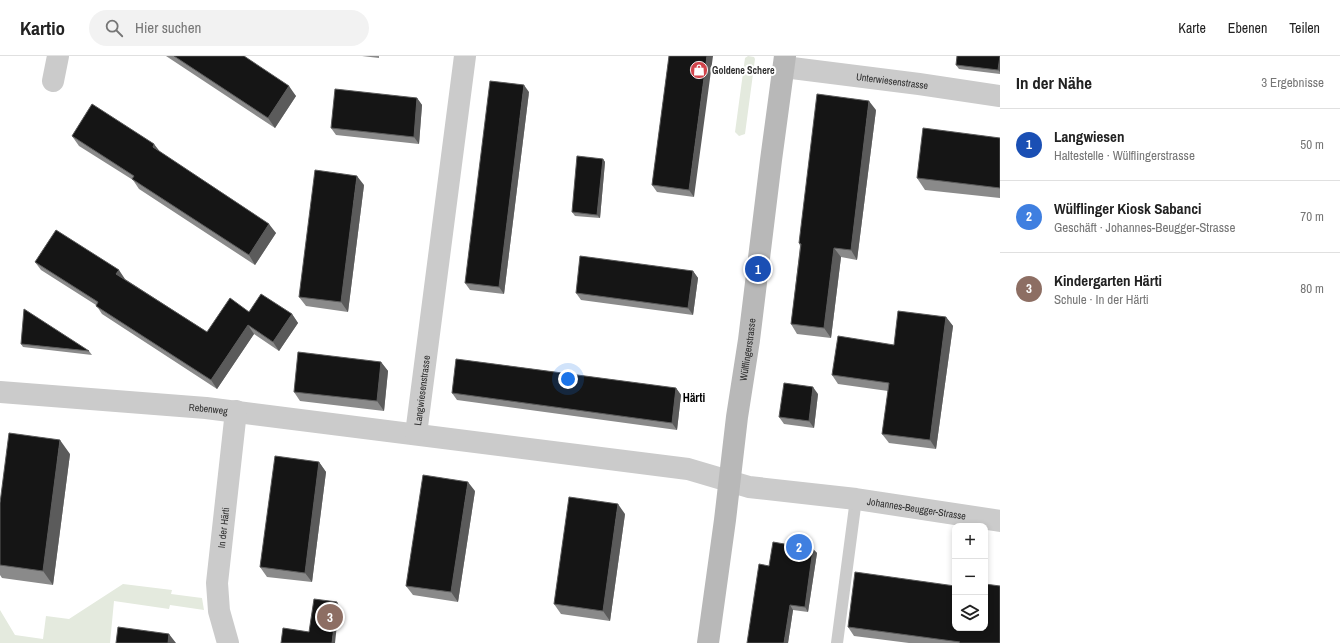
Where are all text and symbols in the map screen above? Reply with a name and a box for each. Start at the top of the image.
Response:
search box [89,10,369,46]
text: Kartio [20,15,65,41]
icon: search [103,17,125,39]
text: Hier suchen [135,17,201,38]
text: Karte [1178,19,1206,37]
text: Ebenen [1228,19,1267,37]
text: Teilen [1289,19,1320,37]
shop icon: Goldene Schere [689,60,709,80]
place label: Goldene Schere [712,64,775,77]
street label: Unterwiesenstrasse [855,70,929,92]
text: In der Nähe [1016,71,1092,94]
text: 3 Ergebnisse [1261,74,1324,91]
text: Langwiesen [1054,126,1124,147]
text: 1 [1026,136,1032,153]
text: 50 m [1300,136,1324,153]
text: Haltestelle · Wülflingerstrasse [1054,147,1195,164]
text: Wülflinger Kiosk Sabanci [1054,198,1201,219]
text: 2 [1026,208,1032,225]
text: 70 m [1300,208,1324,225]
text: Geschäft · Johannes-Beugger-Strasse [1054,219,1235,236]
pin: 1 [745,254,771,284]
text: Kindergarten Härti [1054,270,1162,291]
text: 3 [1026,280,1032,297]
text: 80 m [1300,280,1324,297]
text: Schule · In der Härti [1054,291,1149,308]
street label: Wülflingerstrasse [737,317,759,382]
street label: Langwiesenstrasse [411,354,433,426]
your location [558,369,578,389]
district label: Härti [683,390,705,406]
street label: Rebenweg [188,401,229,418]
street label: Johannes-Beugger-Strasse [866,495,967,523]
street label: In der Härti [215,507,232,549]
map controls [952,523,988,631]
button: + [952,523,988,559]
pin: 2 [786,532,812,562]
button: − [952,559,988,595]
button: layers [952,595,988,631]
pin: 3 [317,602,343,632]

